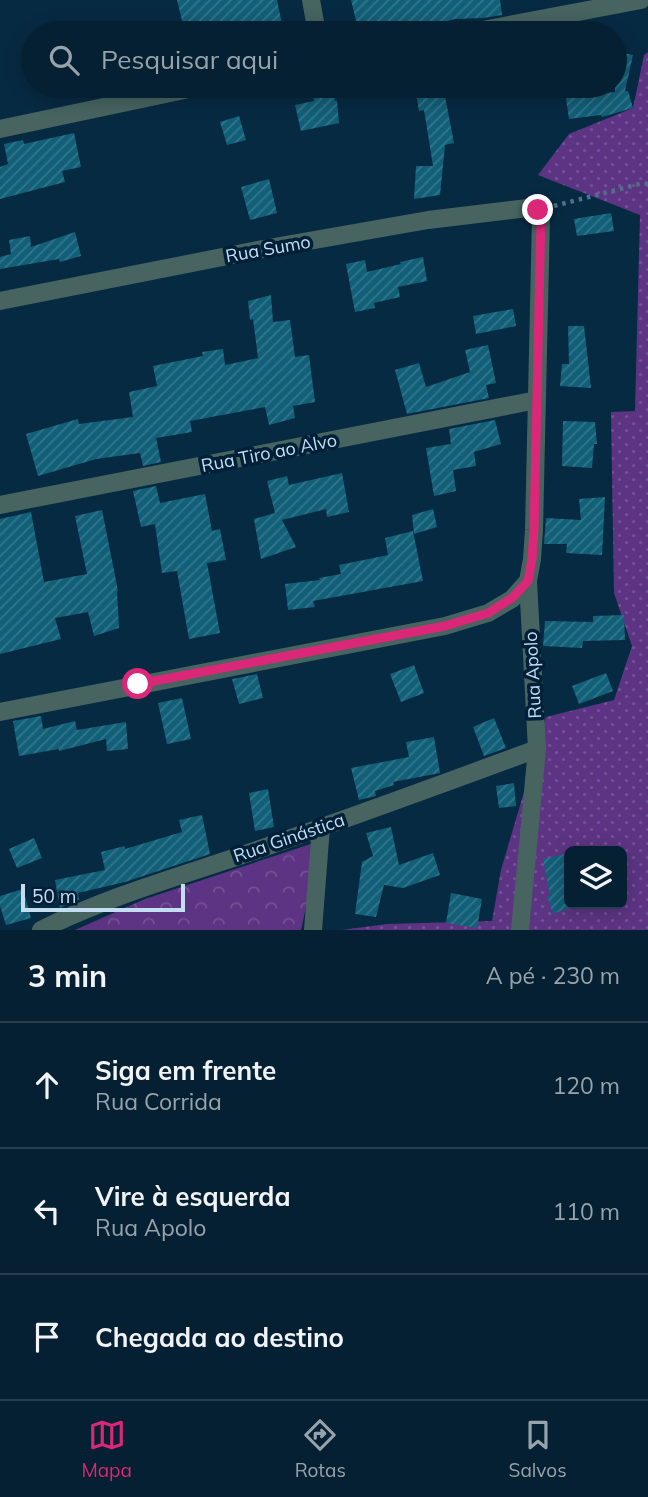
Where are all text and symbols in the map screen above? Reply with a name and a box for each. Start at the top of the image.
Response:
search box [21,21,627,98]
icon: search [45,41,83,79]
text: Pesquisar aqui [101,43,278,76]
route end [522,194,553,225]
street label: Rua Sumo [224,230,312,267]
street label: Rua Tiro ao Alvo [199,428,339,477]
street label: Rua Apolo [519,631,546,719]
route start [122,668,153,699]
street label: Rua Ginástica [230,808,348,867]
map controls [564,846,627,909]
button: layers [564,846,627,909]
scale bar [21,881,186,913]
text: 50 m [32,884,76,908]
text: 3 min [28,957,107,995]
text: A pé · 230 m [486,961,620,990]
text: Siga em frente [95,1054,276,1087]
icon: ahead [28,1066,66,1104]
text: 120 m [552,1071,620,1100]
text: Rua Corrida [95,1087,222,1116]
text: Vire à esquerda [95,1180,291,1213]
icon: left [28,1192,66,1230]
text: 110 m [552,1197,620,1226]
text: Rua Apolo [95,1213,206,1242]
icon: arrive [28,1318,66,1356]
text: Chegada ao destino [95,1321,344,1354]
tab: Mapa [81,1416,132,1482]
tab: Rotas [295,1416,346,1482]
tab: Salvos [509,1416,567,1482]

